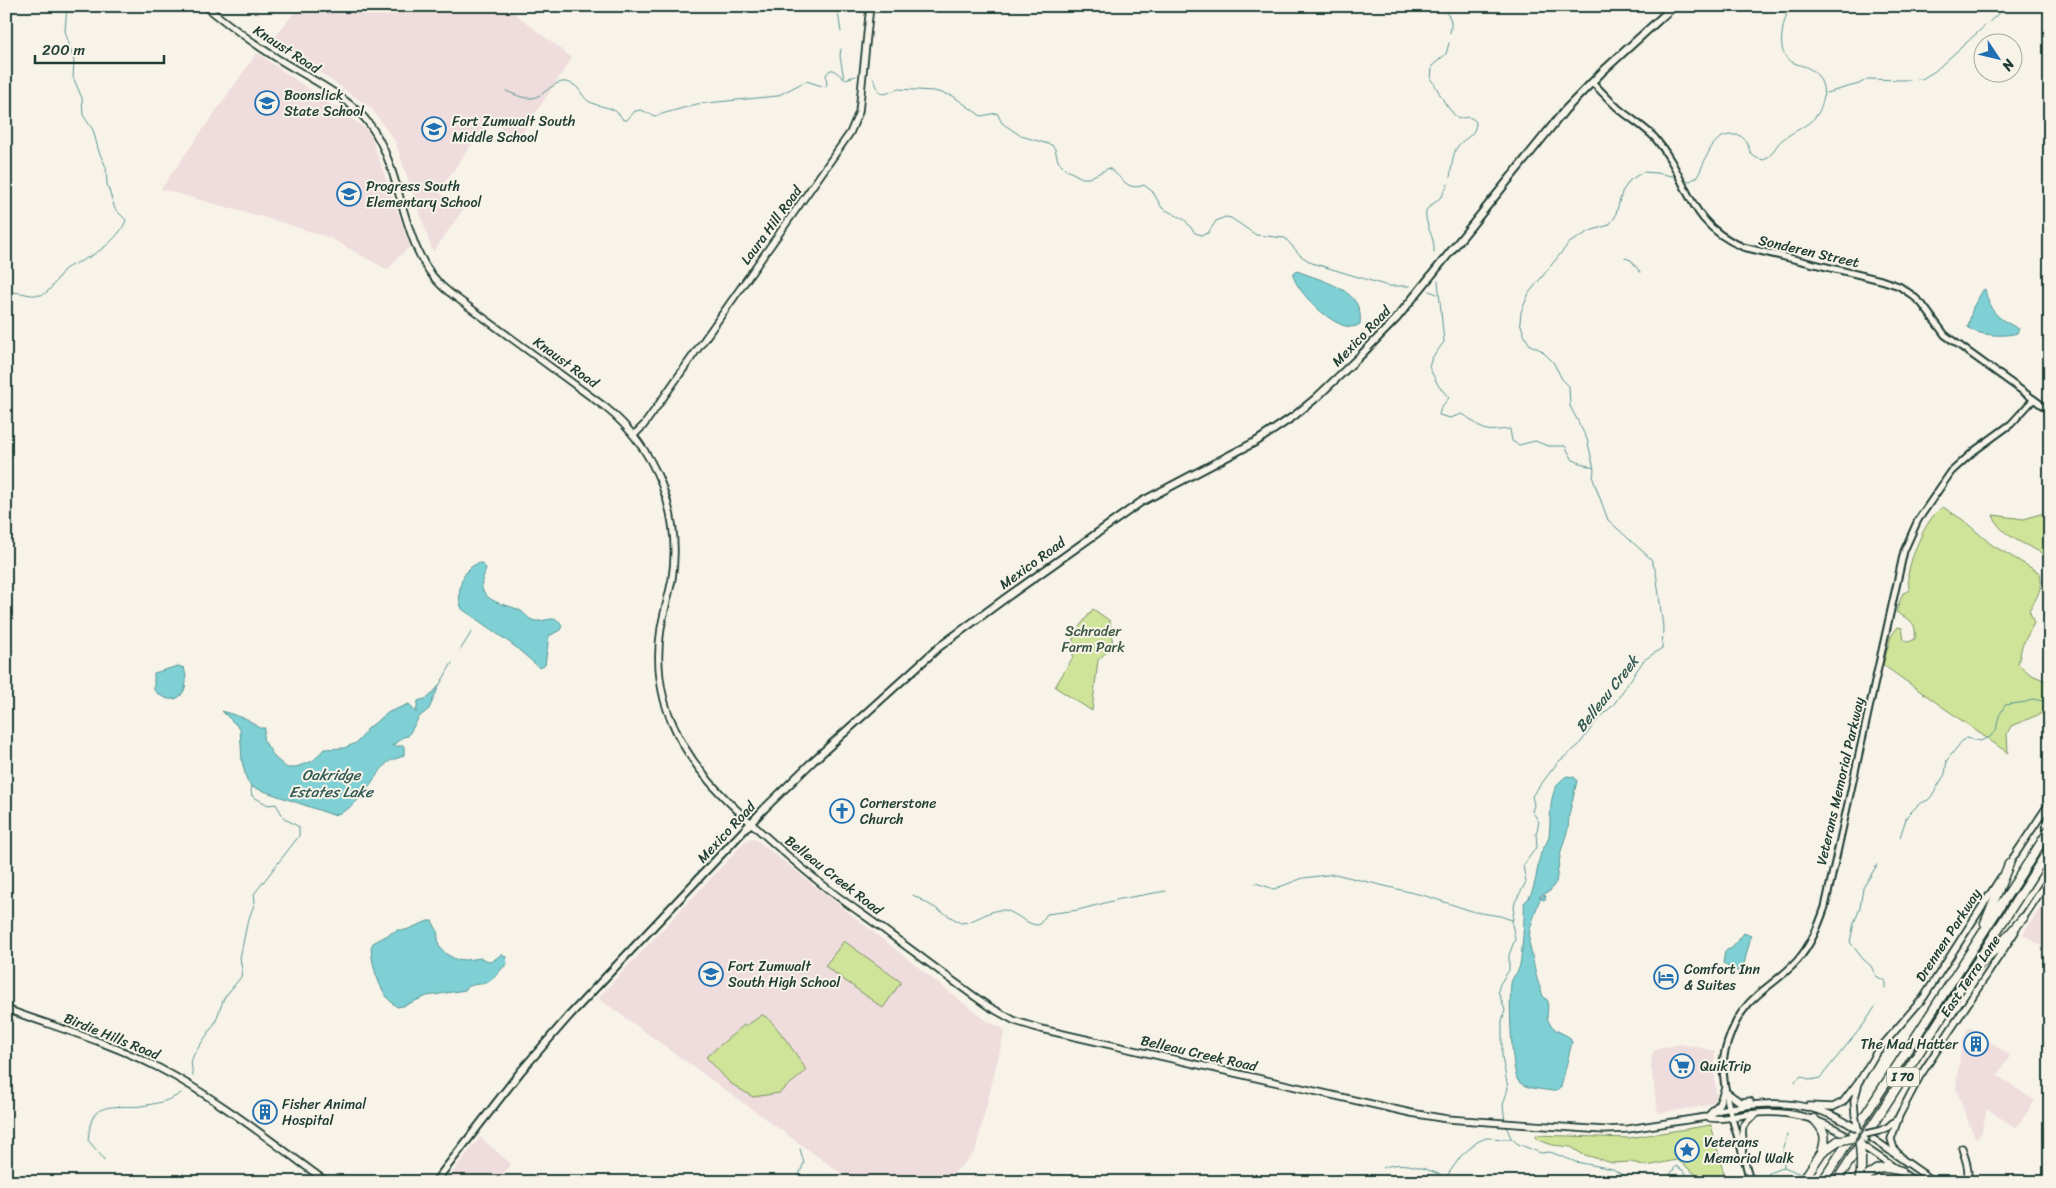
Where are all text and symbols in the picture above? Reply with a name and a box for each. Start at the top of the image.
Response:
street label: Knaust Road [248,18,327,82]
scale bar [35,32,164,64]
north arrow [1974,32,2024,82]
text: 200 m [42,37,86,63]
text: N [1995,53,2022,77]
place label: Boonslick State School [284,83,365,124]
school or university icon: Boonslick State School [254,90,280,116]
place label: Fort Zumwalt South Middle School [452,109,575,150]
school or university icon: Fort Zumwalt South Middle School [421,116,447,142]
place label: Progress South Elementary School [366,174,483,215]
street label: Laura Hill Road [734,179,810,270]
school or university icon: Progress South Elementary School [336,181,362,207]
street label: Sonderen Street [1756,228,1862,275]
street label: Mexico Road [1326,299,1398,373]
street label: Knaust Road [528,330,605,396]
street label: Mexico Road [994,530,1072,596]
park label: Schrader Farm Park [1061,619,1125,660]
water label: Belleau Creek [1569,648,1647,738]
street label: Veterans Memorial Parkway [1809,694,1872,868]
water label: Oakridge Estates Lake [289,762,374,805]
place label: Cornerstone Church [860,791,936,832]
street label: Mexico Road [691,794,763,869]
church icon: Cornerstone Church [829,798,855,824]
street label: Belleau Creek Road [779,829,890,923]
street label: Drennen Parkway [1909,883,1989,987]
street label: East Terra Lane [1933,930,2007,1023]
place label: Fort Zumwalt South High School [728,954,841,995]
place label: Comfort Inn & Suites [1684,957,1760,998]
school or university icon: Fort Zumwalt South High School [698,961,724,987]
hotel icon: Comfort Inn & Suites [1653,964,1679,990]
street label: Birdie Hills Road [60,1006,165,1068]
street label: Belleau Creek Road [1138,1028,1261,1079]
building icon: The Mad Hatter [1963,1031,1989,1057]
place label: The Mad Hatter [1861,1032,1959,1057]
supermarket icon: QuikTrip [1669,1053,1695,1079]
place label: QuikTrip [1700,1054,1752,1079]
road number: I 70 [1887,1068,1919,1086]
place label: Fisher Animal Hospital [282,1092,367,1133]
building icon: Fisher Animal Hospital [252,1099,278,1125]
place label: Veterans Memorial Walk [1704,1130,1795,1171]
place icon: Veterans Memorial Walk [1674,1137,1700,1163]

